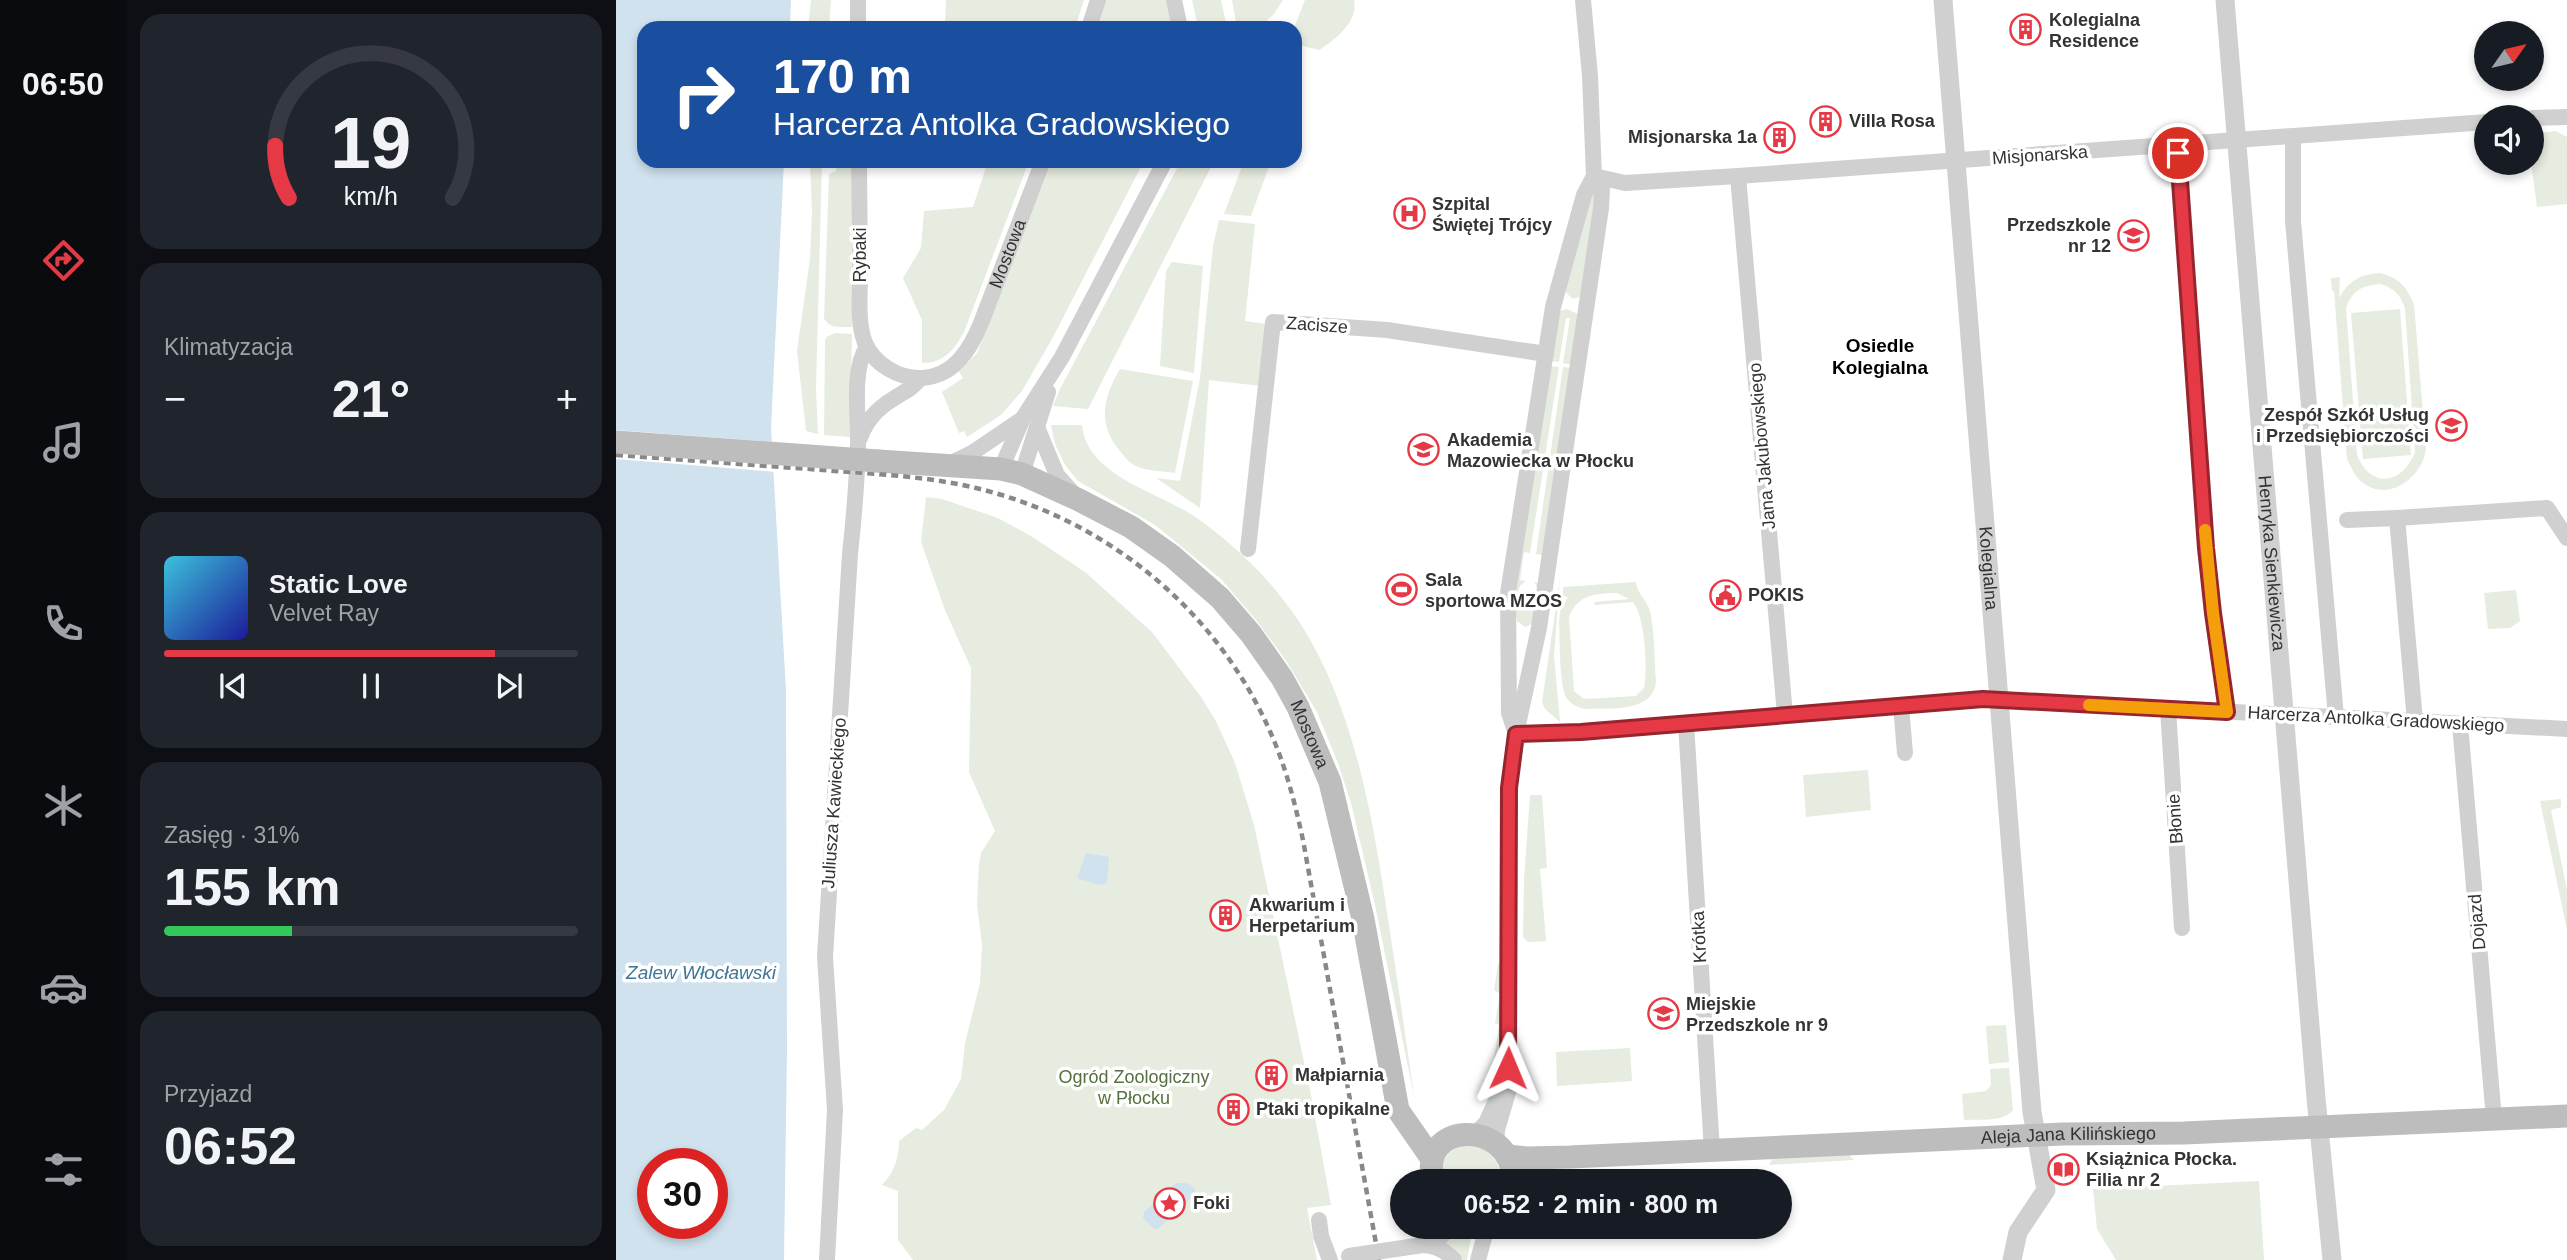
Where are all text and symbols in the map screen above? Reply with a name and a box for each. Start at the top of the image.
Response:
place label: Kolegialna Residence [2049,10,2141,51]
building icon: Kolegialna Residence [2009,13,2043,47]
north arrow [2474,21,2544,91]
map controls [2474,21,2544,175]
icon: right [658,49,749,140]
text: 170 m [773,49,912,103]
text: 06:50 [22,66,104,102]
text: 19 [331,102,411,183]
building icon: Villa Rosa [1809,104,1843,138]
button: sound [2474,105,2544,175]
text: Harcerza Antolka Gradowskiego [773,106,1230,142]
place label: Villa Rosa [1849,111,1936,131]
building icon: Misjonarska 1a [1763,120,1797,154]
pin [2148,123,2208,183]
place label: Misjonarska 1a [1628,127,1758,147]
icon: arrive [2159,134,2197,172]
street label: Misjonarska [1991,142,2090,168]
text: km/h [344,181,398,209]
place label: Szpital Świętej Trójcy [1432,194,1552,235]
hospital icon: Szpital Świętej Trójcy [1392,197,1426,231]
place label: Przedszkole nr 12 [2007,215,2111,256]
street label: Mostowa [985,216,1030,291]
school or university icon: Przedszkole nr 12 [2117,218,2151,252]
street label: Rybaki [850,227,870,283]
icon: directions [39,236,88,285]
street label: Zacisze [1285,313,1349,337]
text: Klimatyzacja [164,334,293,360]
district label: Osiedle Kolegialna [1832,335,1928,378]
street label: Jana Jakubowskiego [1745,362,1779,530]
text: 21° [332,370,410,428]
text: − [164,378,186,420]
text: + [556,378,578,420]
place label: Zespół Szkół Usług i Przedsiębiorczości [2256,405,2429,446]
school or university icon: Zespół Szkół Usług i Przedsiębiorczości [2435,408,2469,442]
icon: music [39,418,88,467]
place label: Akademia Mazowiecka w Płocku [1447,430,1634,471]
school or university icon: Akademia Mazowiecka w Płocku [1407,433,1441,467]
street label: Henryka Sienkiewicza [2254,474,2289,653]
street label: Kolegialna [1975,525,2002,612]
text: Static Love [269,569,408,599]
place label: Sala sportowa MZOS [1425,570,1562,611]
sports icon: Sala sportowa MZOS [1385,573,1419,607]
public building icon: POKIS [1708,578,1742,612]
place label: POKIS [1748,585,1804,605]
icon: phone [39,599,88,648]
text: Velvet Ray [269,600,379,626]
icon: previous [214,667,252,705]
icon: pause [352,667,390,705]
icon: next [490,667,528,705]
street label: Mostowa [1286,697,1333,772]
street label: Harcerza Antolka Gradowskiego [2247,702,2505,736]
street label: Juliusza Kawieckiego [818,717,850,889]
icon: climate [39,781,88,830]
street label: Błonie [2163,793,2187,845]
text: Zasięg · 31% [164,822,300,848]
text: 155 km [164,858,340,916]
street label: Dojazd [2465,893,2489,951]
place label: Akwarium i Herpetarium [1249,895,1355,936]
building icon: Akwarium i Herpetarium [1209,898,1243,932]
street label: Krótka [1688,910,1710,964]
water label: Zalew Włocławski [625,962,777,983]
icon: car [39,963,88,1012]
place label: Miejskie Przedszkole nr 9 [1686,994,1828,1035]
school or university icon: Miejskie Przedszkole nr 9 [1646,997,1680,1031]
position arrow [1471,1031,1545,1105]
building icon: Małpiarnia [1255,1058,1289,1092]
place label: Małpiarnia [1295,1065,1385,1085]
park label: Ogród Zoologiczny w Płocku [1058,1067,1210,1108]
text: Przyjazd [164,1081,252,1107]
building icon: Ptaki tropikalne [1216,1092,1250,1126]
place label: Ptaki tropikalne [1256,1099,1390,1119]
text: 06:52 [164,1117,297,1175]
street label: Aleja Jana Kilińskiego [1980,1123,2156,1148]
icon: filters [39,1145,88,1194]
speed limit sign: 30 [637,1148,728,1239]
place label: Książnica Płocka. Filia nr 2 [2086,1149,2237,1190]
library icon: Książnica Płocka. Filia nr 2 [2046,1152,2080,1186]
place icon: Foki [1153,1186,1187,1220]
text: 06:52 · 2 min · 800 m [1464,1189,1718,1219]
place label: Foki [1193,1193,1230,1213]

